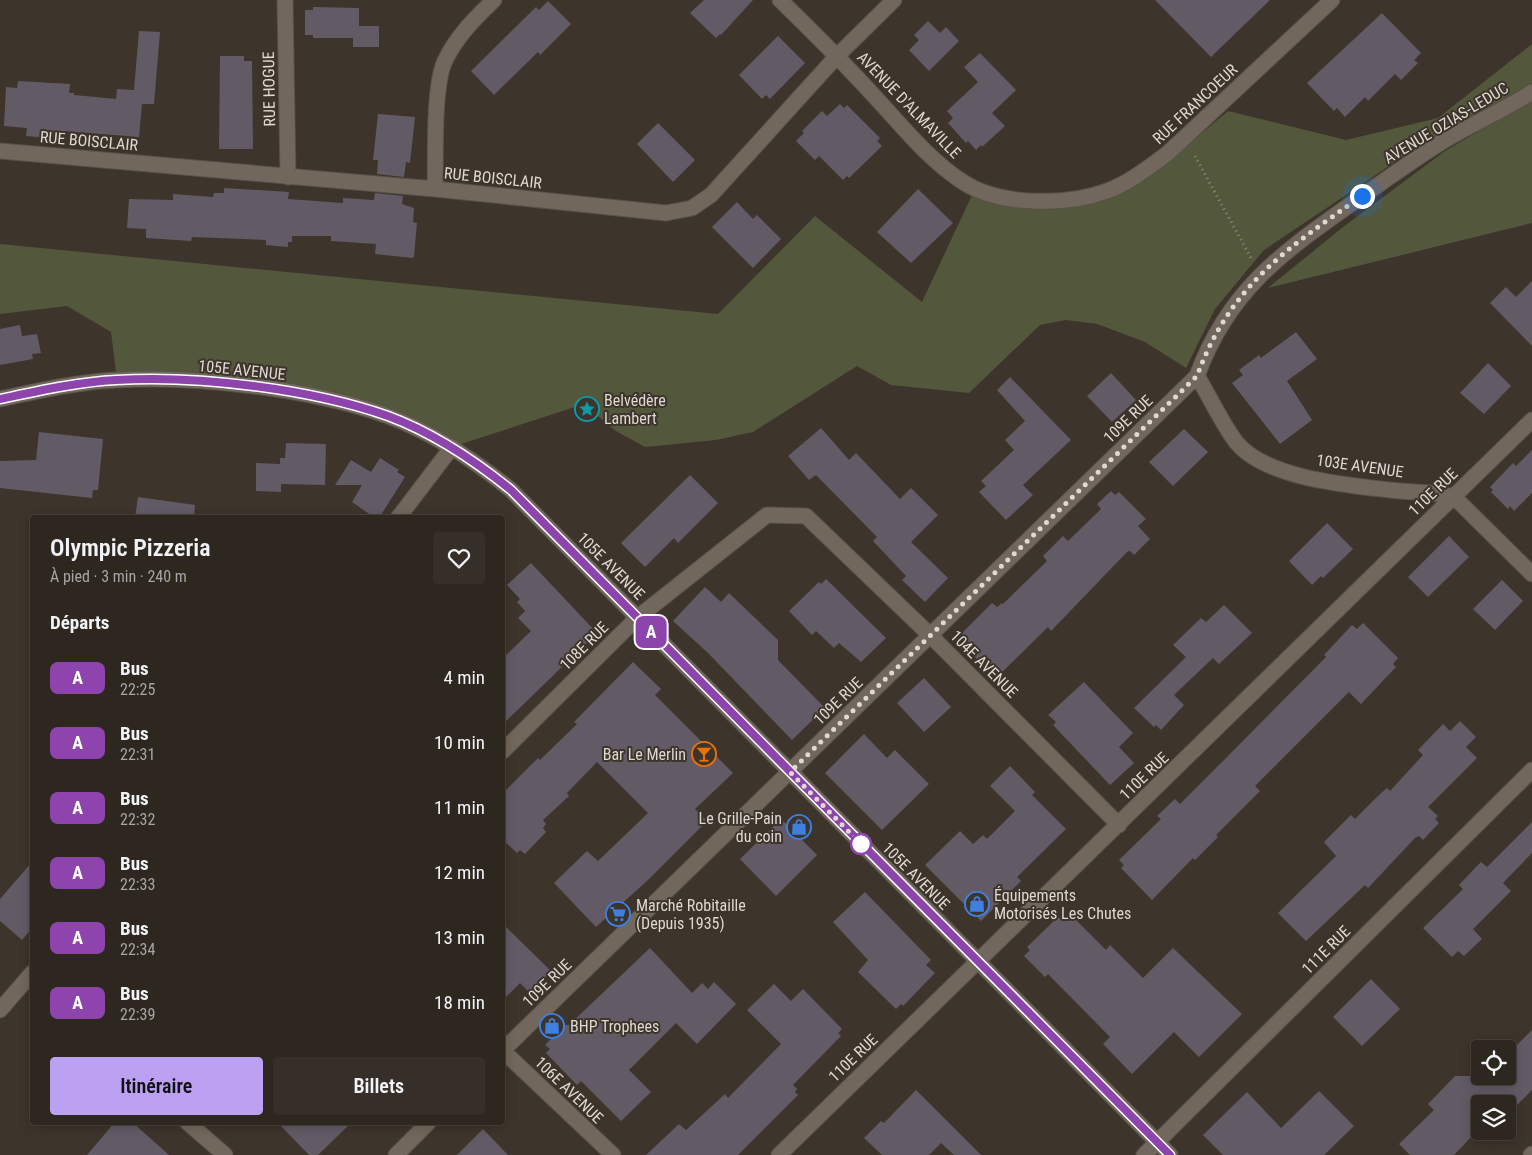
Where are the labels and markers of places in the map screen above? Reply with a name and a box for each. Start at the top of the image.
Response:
place label: Belvédère Lambert [604,391,666,428]
place icon: Belvédère Lambert [574,396,600,422]
bar icon: Bar Le Merlin [691,741,717,767]
place label: Bar Le Merlin [603,745,686,764]
place label: Le Grille-Pain du coin [699,809,782,846]
shop icon: Le Grille-Pain du coin [786,814,812,840]
unlabelled marker [850,833,872,855]
place label: Équipements Motorisés Les Chutes [994,886,1131,923]
shop icon: Équipements Motorisés Les Chutes [964,891,990,917]
place label: Marché Robitaille (Depuis 1935) [636,896,746,933]
supermarket icon: Marché Robitaille (Depuis 1935) [605,901,631,927]
shop icon: BHP Trophees [539,1013,565,1039]
place label: BHP Trophees [570,1017,659,1036]

